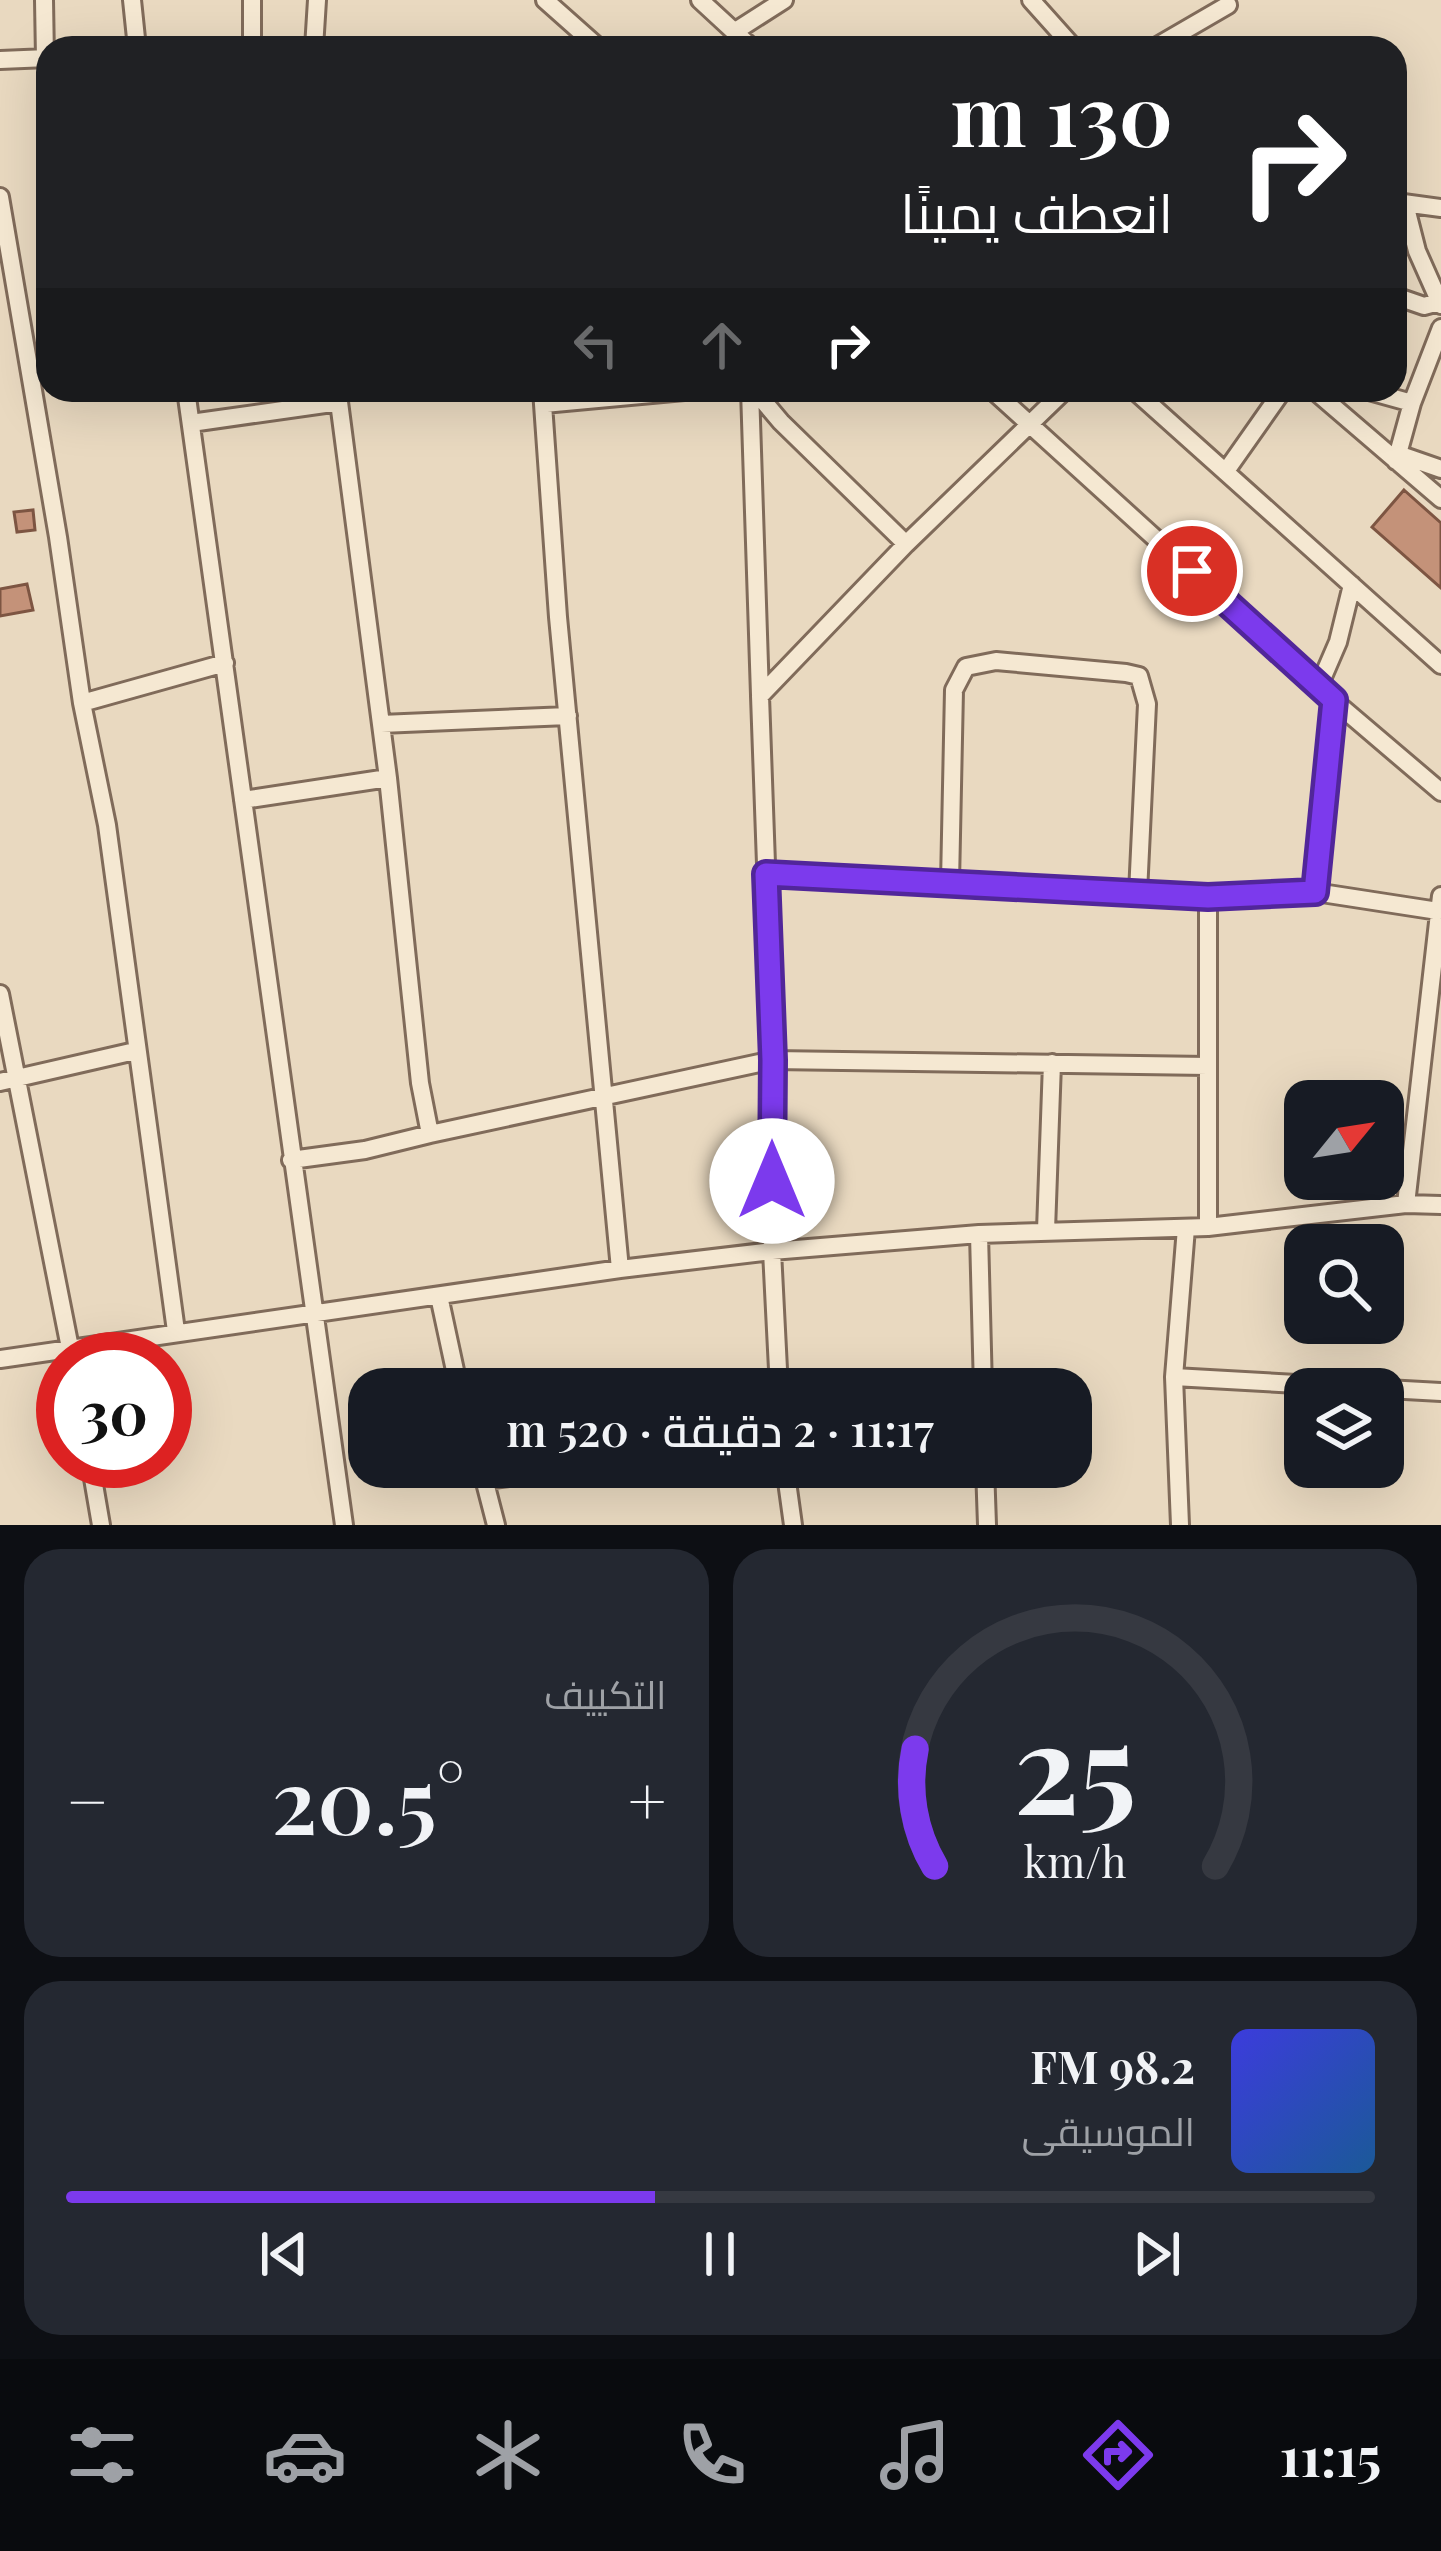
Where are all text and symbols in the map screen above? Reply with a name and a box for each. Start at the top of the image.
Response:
text: 130 m [951,56,1173,168]
icon: right [1215,84,1371,240]
text: انعطف يمينًا [900,175,1173,247]
icon: left [563,312,629,378]
icon: ahead [689,312,755,378]
icon: right [815,312,881,378]
pin [1141,520,1243,622]
icon: arrive [1159,538,1225,604]
north arrow [1284,1080,1404,1200]
map controls [1284,1080,1404,1488]
position arrow [709,1118,835,1244]
button: search [1284,1224,1404,1344]
speed limit sign: 30 [36,1332,192,1488]
button: layers [1284,1368,1404,1488]
text: 11:17 · 2 دقيقة · 520 m [506,1398,934,1458]
text: التكييف [544,1667,667,1719]
text: 25 [1013,1680,1136,1846]
text: 20.5° [271,1738,465,1858]
text: − [66,1755,109,1843]
text: + [628,1755,667,1843]
text: km/h [1023,1832,1126,1889]
text: 98.2 FM [1030,2035,1195,2095]
text: الموسيقى [1022,2104,1195,2156]
icon: previous [251,2221,317,2287]
icon: pause [687,2221,753,2287]
icon: next [1124,2221,1190,2287]
icon: filters [60,2413,144,2497]
icon: car [263,2413,347,2497]
icon: climate [466,2413,550,2497]
icon: phone [670,2413,754,2497]
icon: music [873,2413,957,2497]
icon: directions [1076,2413,1160,2497]
text: 11:15 [1279,2419,1381,2491]

